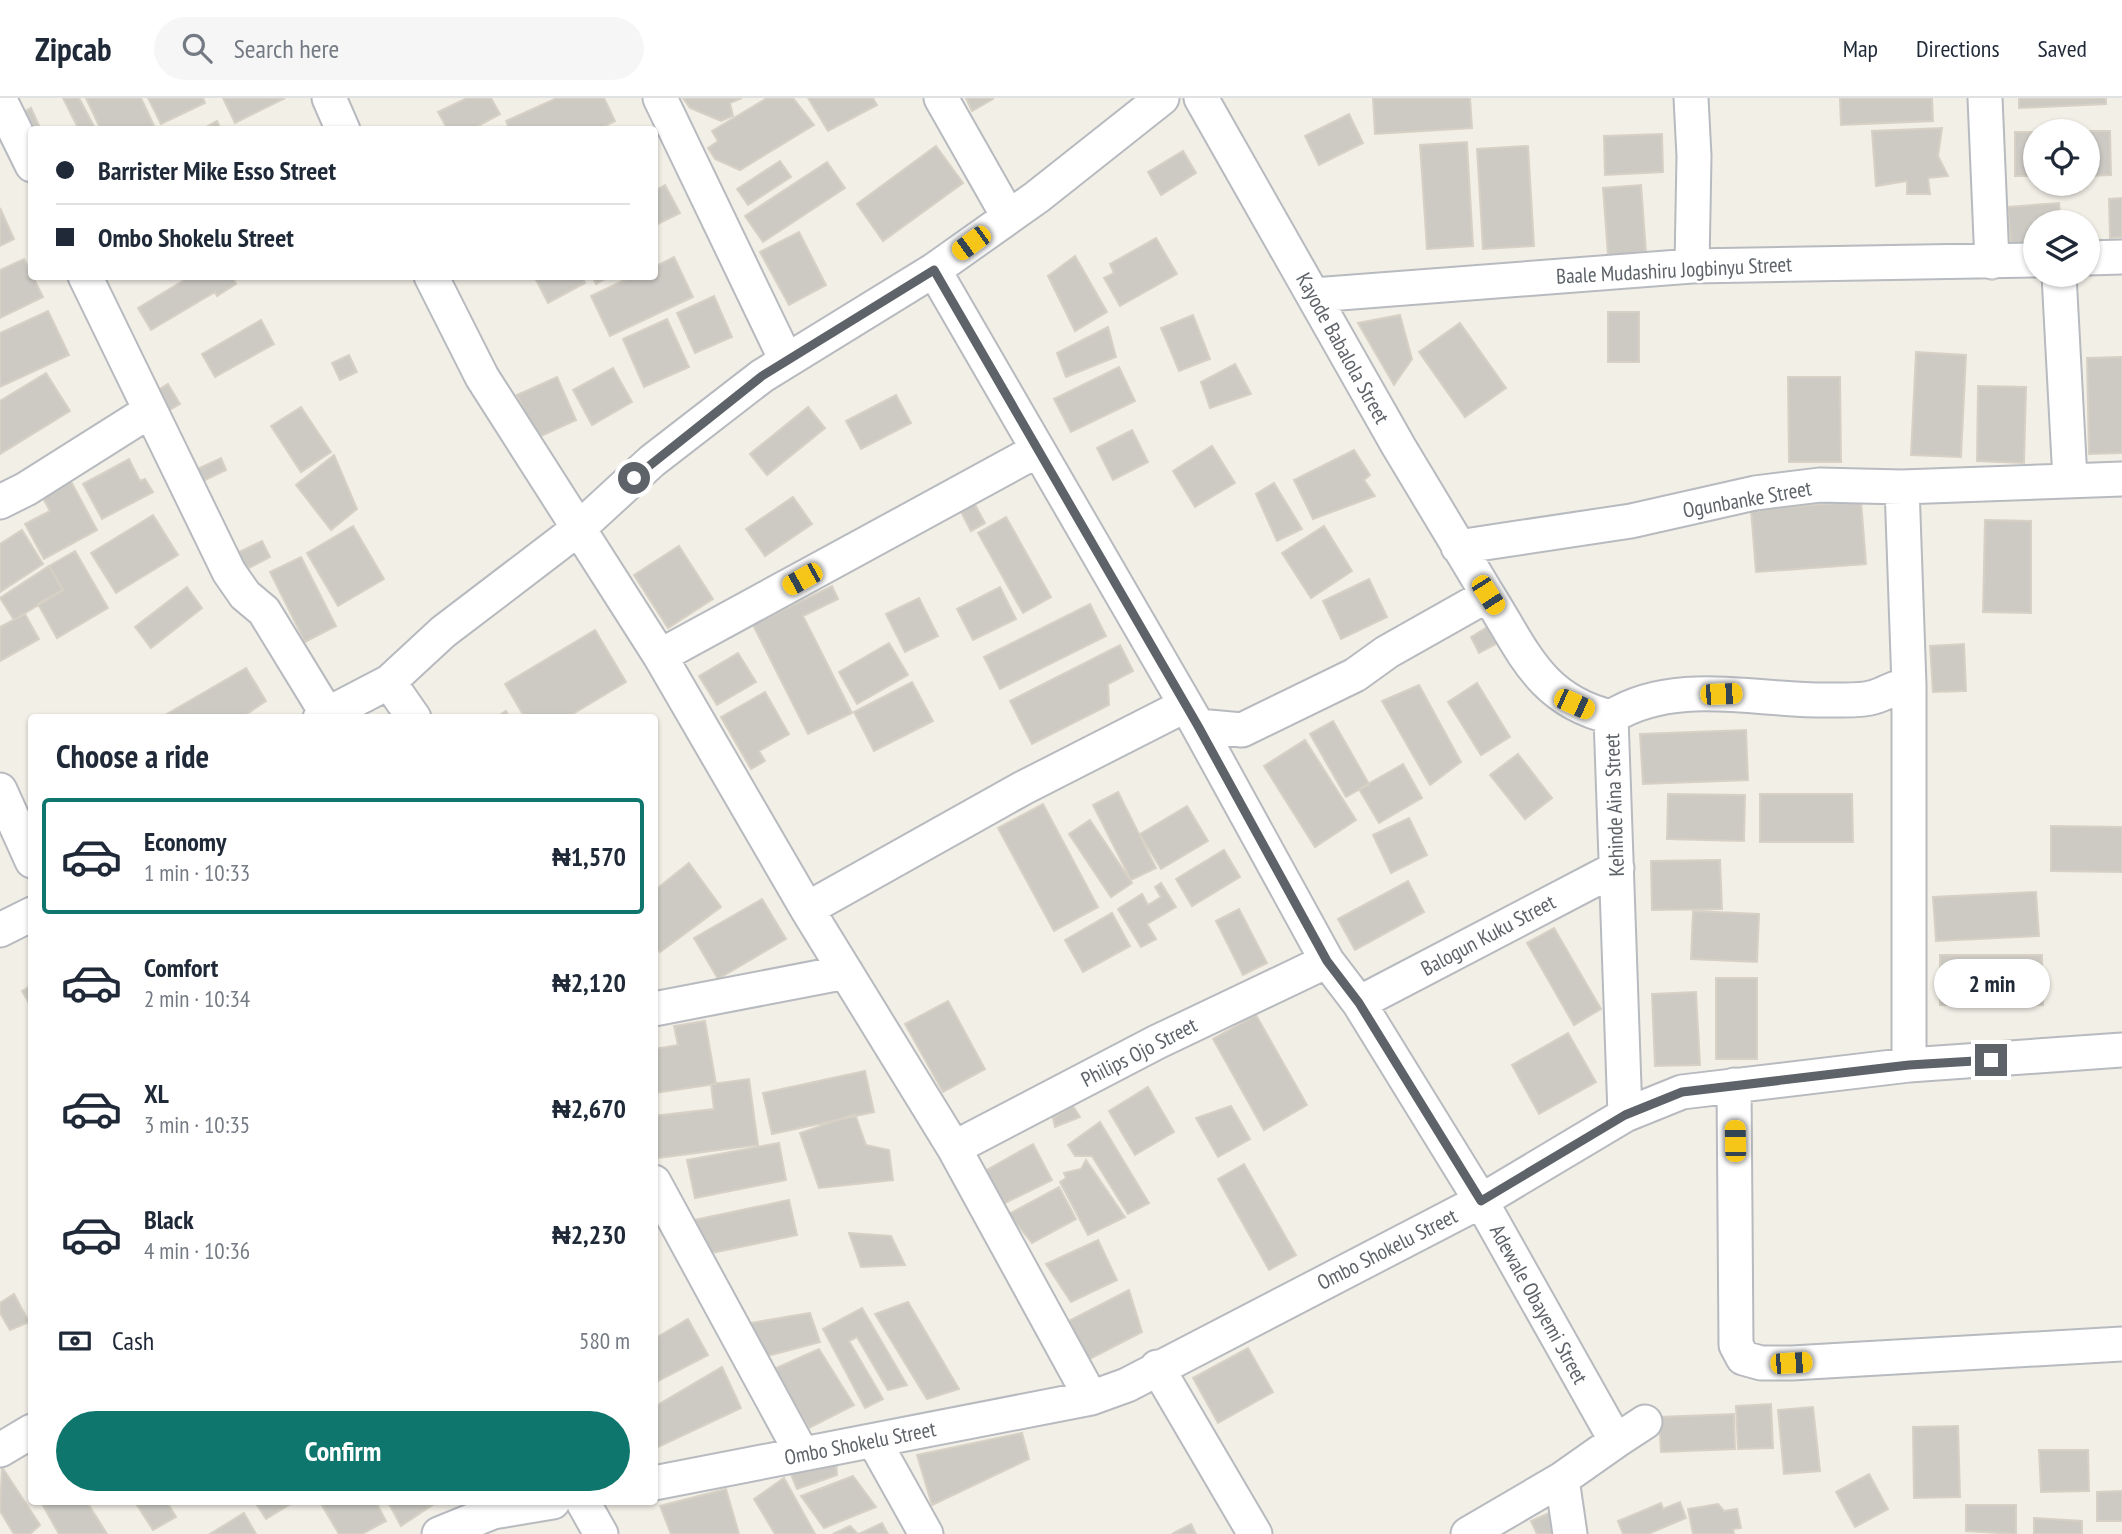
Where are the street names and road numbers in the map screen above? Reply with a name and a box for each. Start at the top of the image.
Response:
street label: Baale Mudashiru Jogbinyu Street [1555,250,1793,290]
street label: Kayode Babalola Street [1290,268,1396,428]
street label: Ogunbanke Street [1681,474,1814,524]
street label: Kehinde Aina Street [1598,733,1630,877]
street label: Balogun Kuku Street [1416,888,1560,982]
street label: Philips Ojo Street [1077,1011,1202,1093]
street label: Ombo Shokelu Street [1312,1202,1462,1296]
street label: Adewale Obayemi Street [1484,1220,1594,1389]
street label: Ombo Shokelu Street [782,1415,938,1471]

